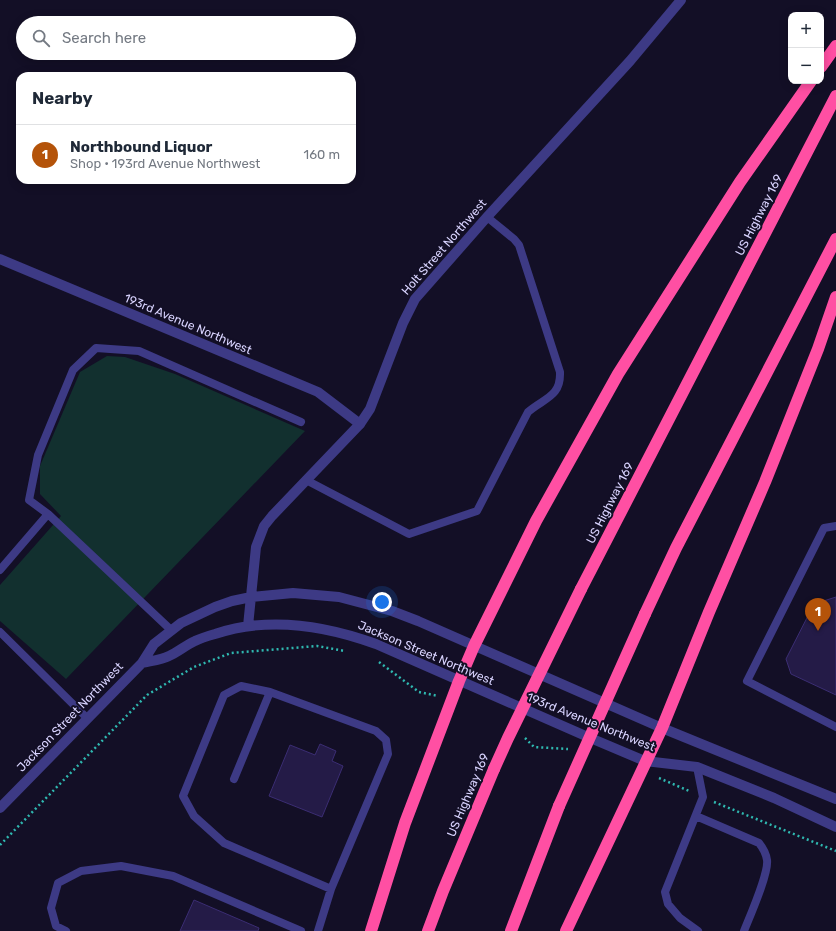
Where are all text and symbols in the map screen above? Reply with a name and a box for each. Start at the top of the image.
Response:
map controls [788,12,824,84]
button: + [788,12,824,48]
search box [16,16,356,60]
icon: search [30,27,52,49]
text: Search here [62,29,146,47]
button: − [788,48,824,84]
text: Nearby [32,88,93,108]
text: Northbound Liquor [70,138,212,156]
text: 1 [42,147,48,162]
text: 160 m [304,147,340,162]
text: Shop · 193rd Avenue Northwest [70,156,260,171]
street label: US Highway 169 [732,172,786,258]
street label: Holt Street Northwest [399,196,490,298]
street label: 193rd Avenue Northwest [122,291,254,357]
street label: US Highway 169 [583,460,637,546]
your location [372,592,392,612]
pin: 1 [805,598,831,631]
street label: Jackson Street Northwest [356,618,496,688]
street label: Jackson Street Northwest [14,659,126,775]
street label: 193rd Avenue Northwest [525,690,657,754]
street label: US Highway 169 [444,751,492,839]

